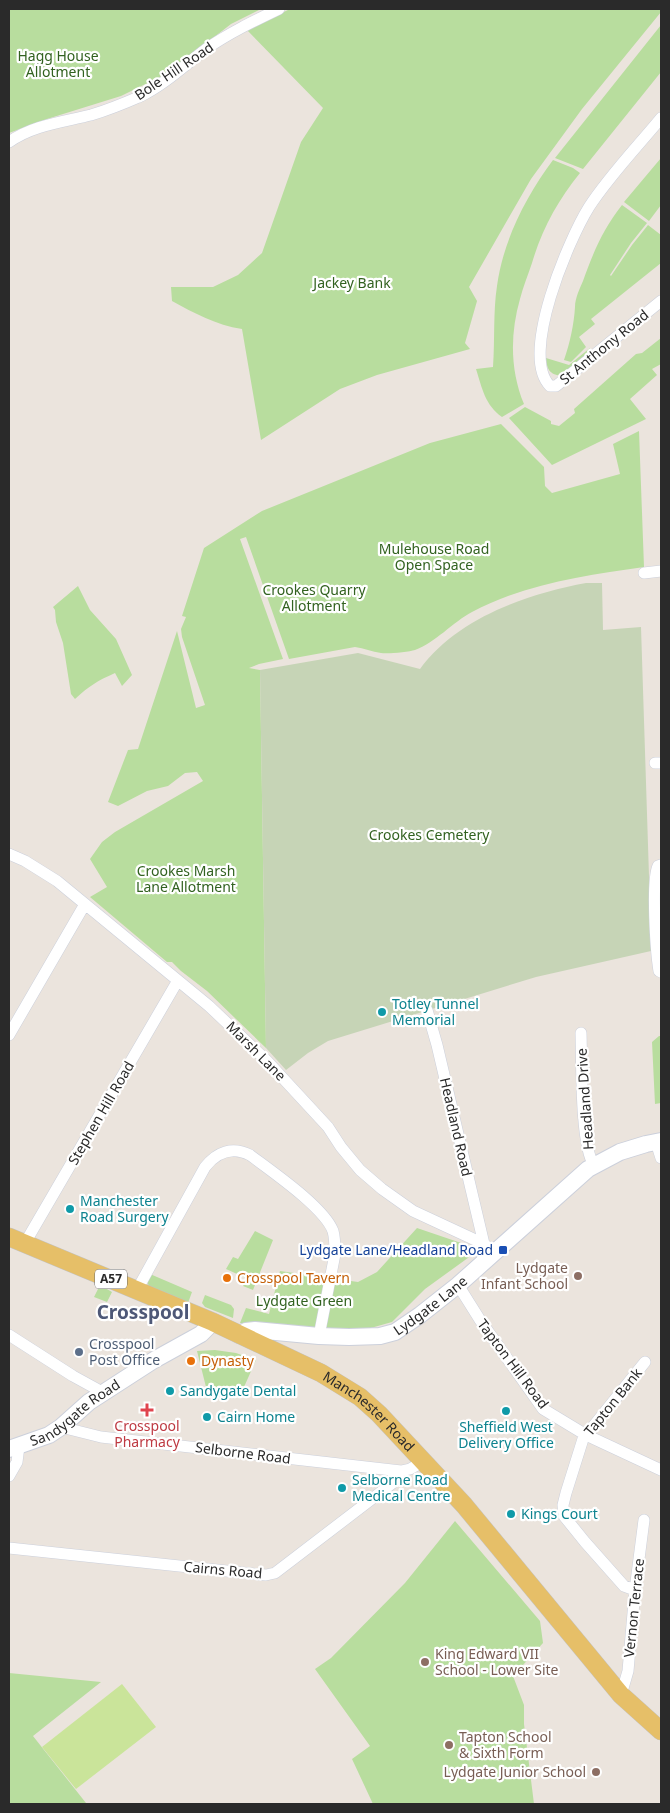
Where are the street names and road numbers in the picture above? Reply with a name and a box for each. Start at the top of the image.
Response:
street label: Bole Hill Road [131,37,217,104]
street label: St Anthony Road [555,305,652,388]
street label: Marsh Lane [222,1017,290,1085]
street label: Headland Drive [571,1048,598,1150]
street label: Stephen Hill Road [63,1058,138,1168]
street label: Headland Road [436,1076,477,1178]
road number: A57 [95,1270,127,1288]
street label: Lydgate Lane [389,1271,471,1339]
street label: Tapton Hill Road [473,1315,553,1412]
street label: Tapton Bank [579,1363,646,1440]
street label: Manchester Road [320,1367,419,1455]
street label: Sandygate Road [27,1375,123,1450]
street label: Selborne Road [194,1437,292,1468]
street label: Cairns Road [183,1557,263,1582]
street label: Vernon Terrace [619,1557,648,1659]

